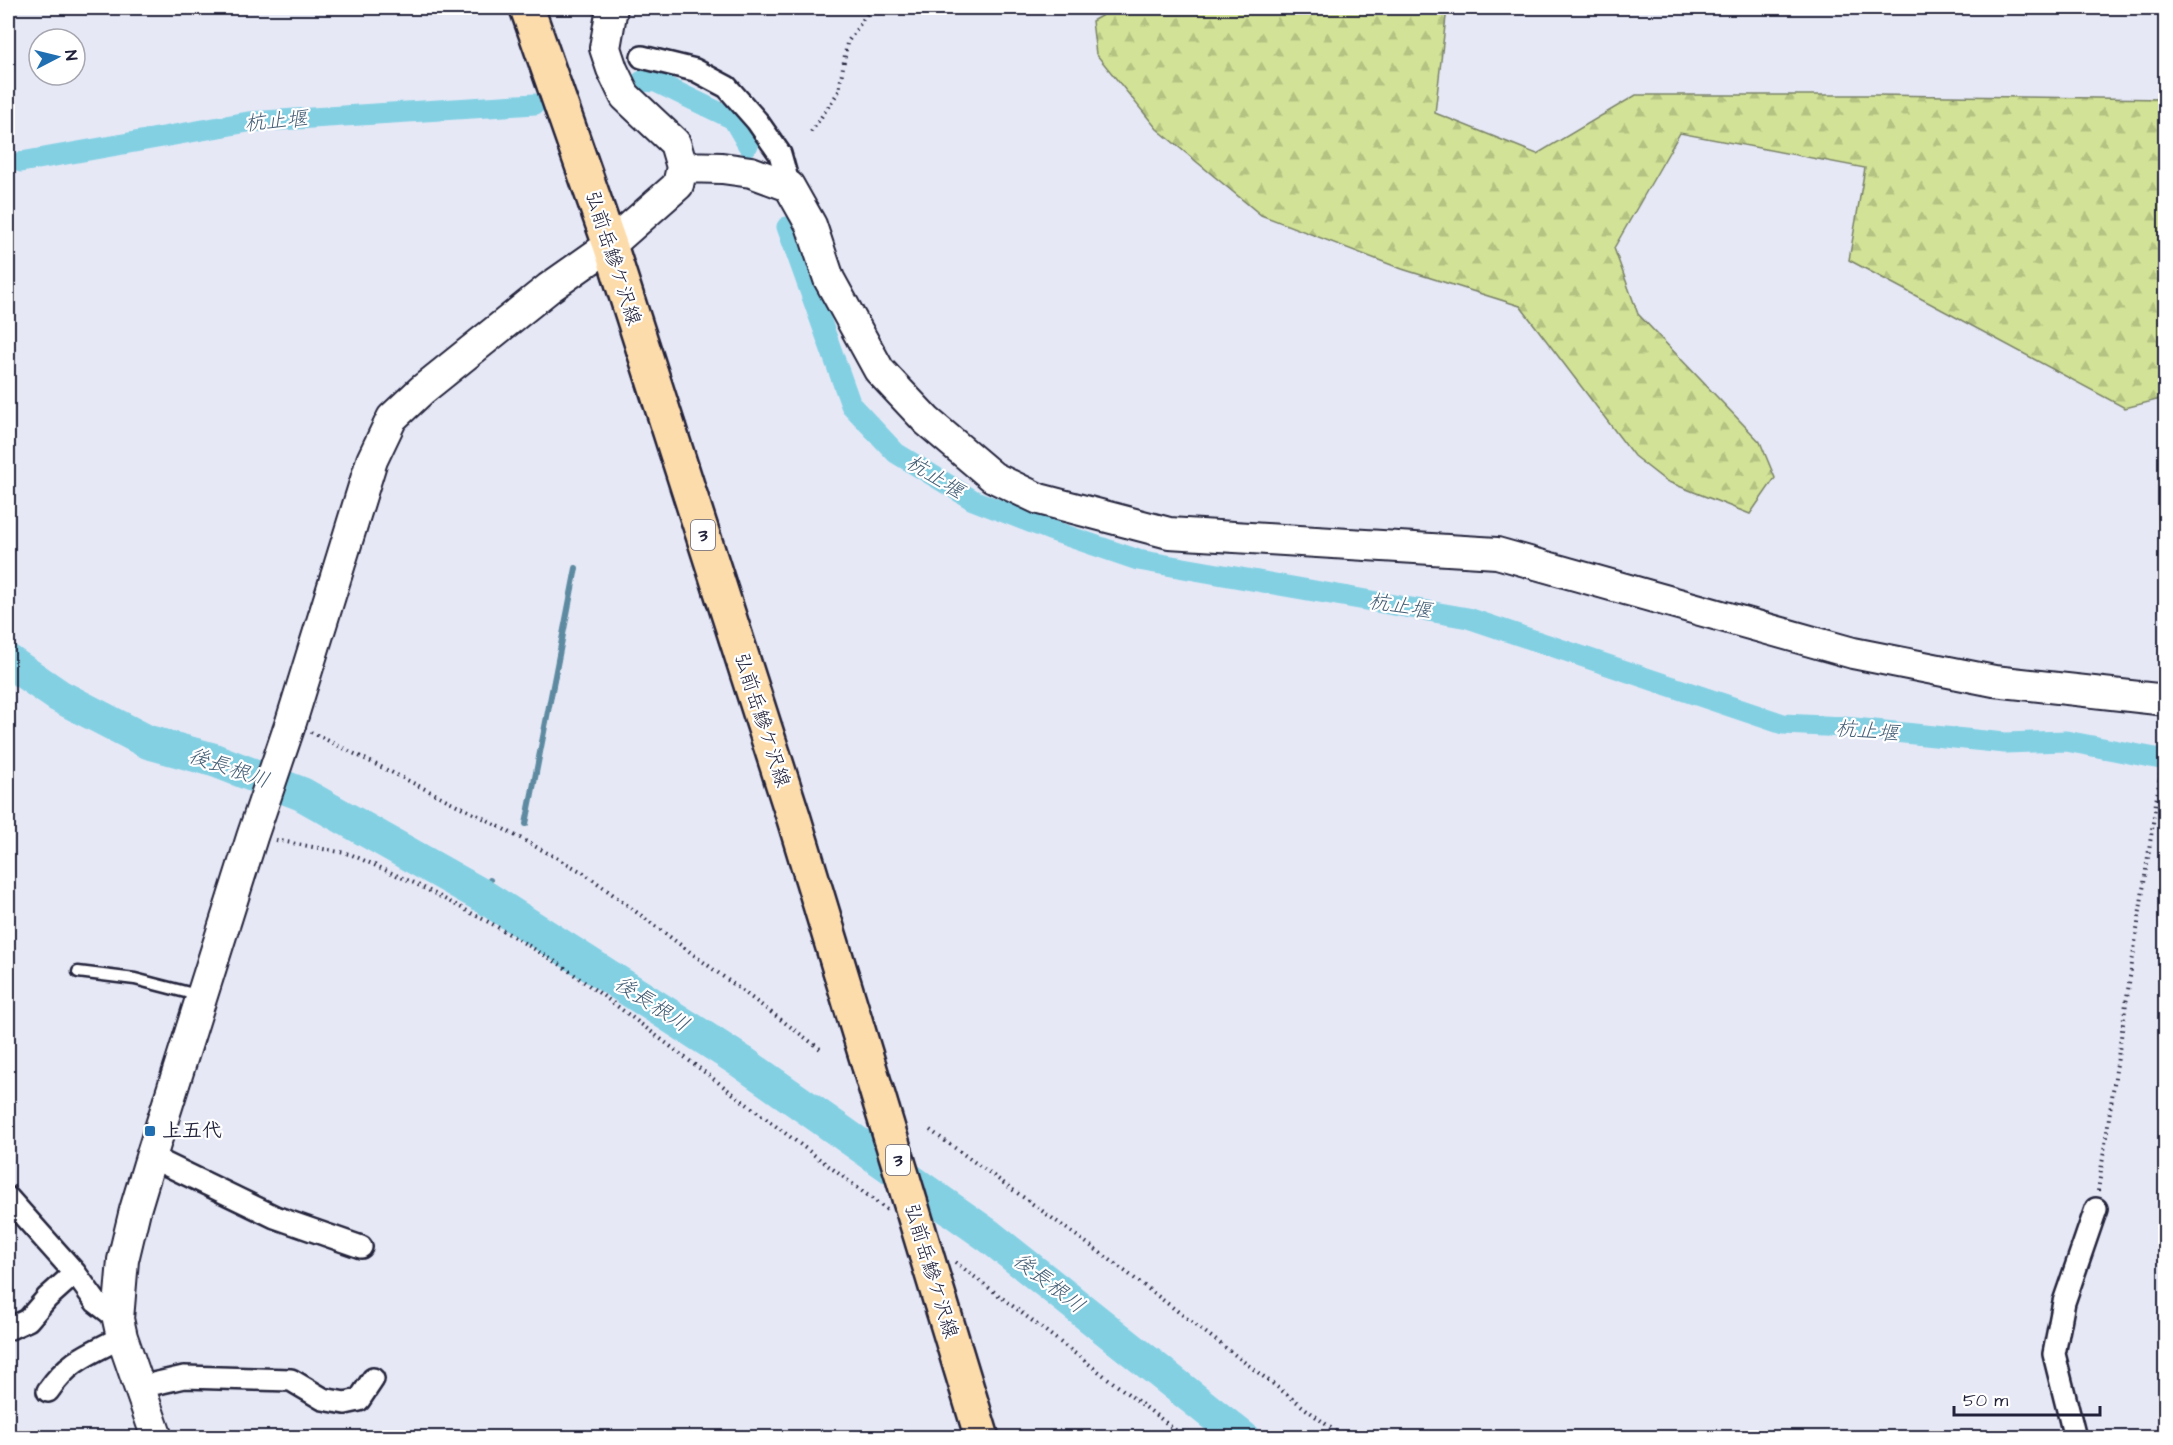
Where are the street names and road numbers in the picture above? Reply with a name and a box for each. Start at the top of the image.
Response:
street label: 弘前岳鰺ケ沢線 [578,187,648,329]
road number: 3 [691,520,715,550]
street label: 弘前岳鰺ケ沢線 [727,649,797,791]
road number: 3 [886,1145,910,1175]
street label: 弘前岳鰺ケ沢線 [897,1200,965,1342]

